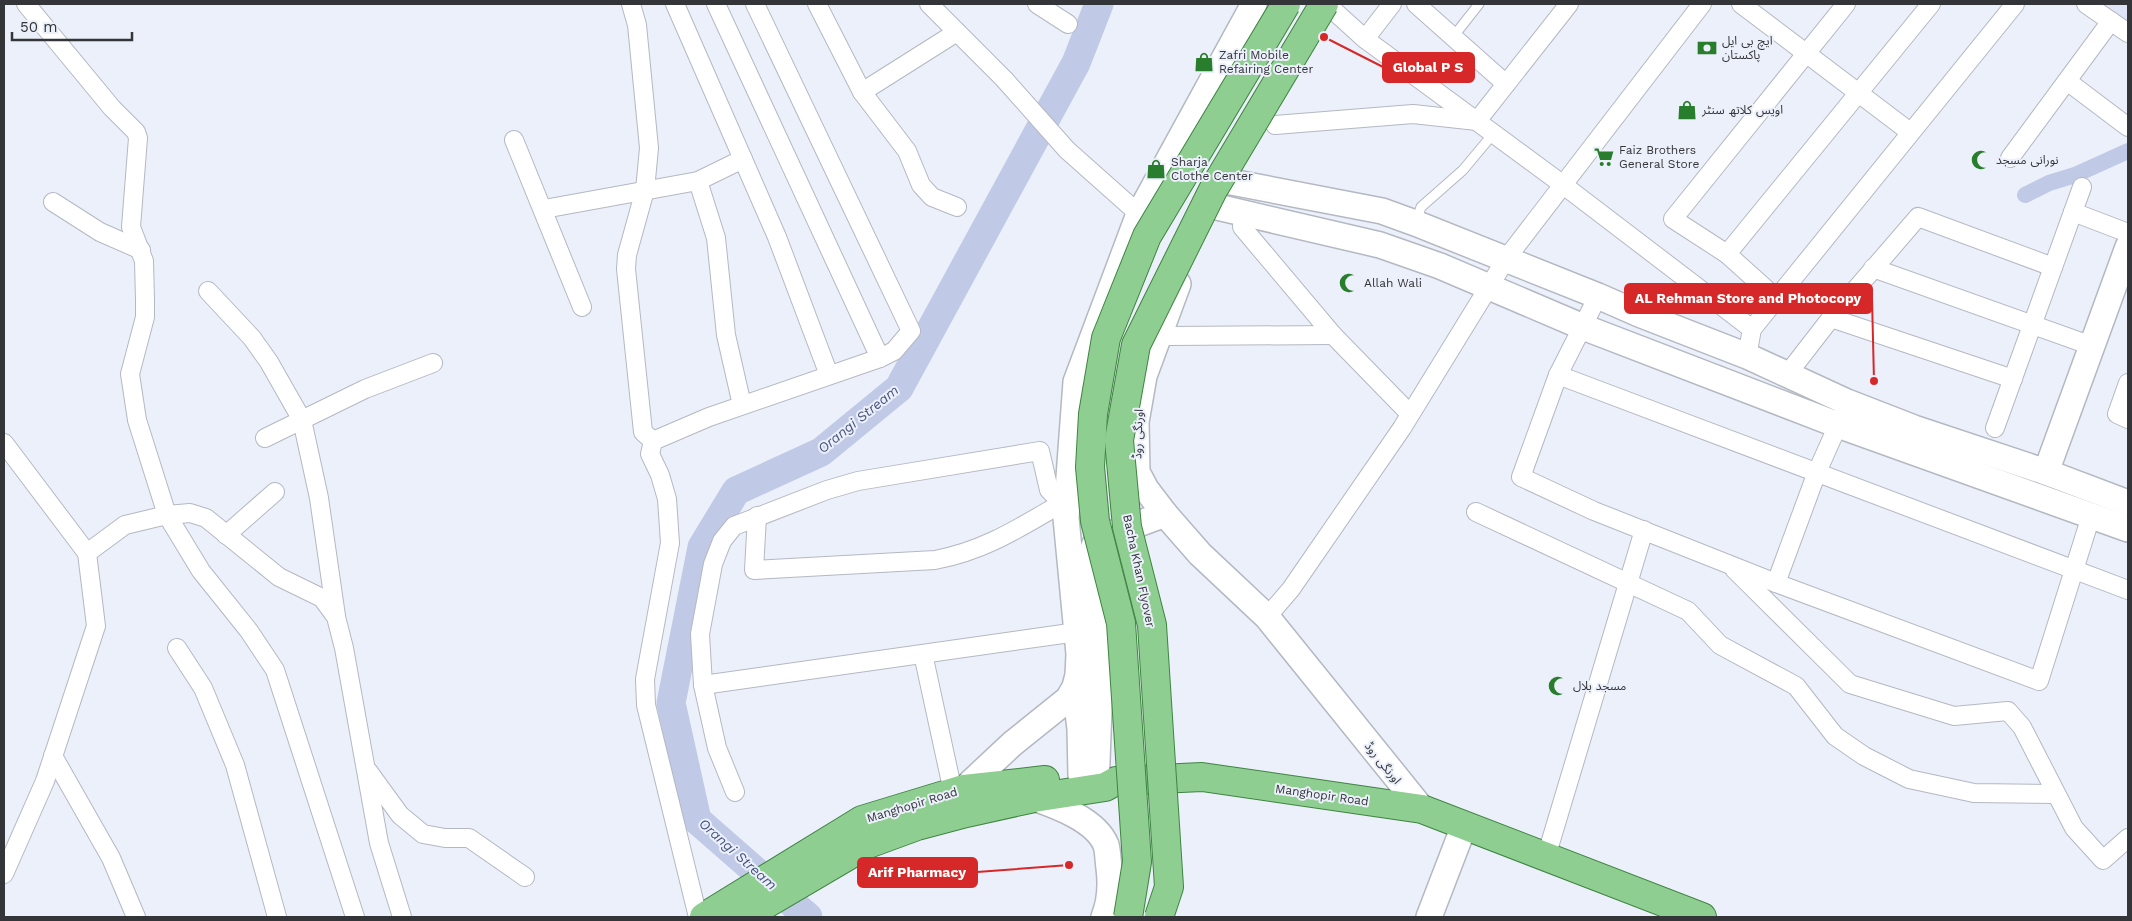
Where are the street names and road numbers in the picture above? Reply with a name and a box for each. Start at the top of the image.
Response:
street label: اورنگی روڈ [1130,409,1146,459]
street label: Bacha Khan Flyover [1120,513,1158,629]
street label: اورنگی روڈ [1362,739,1405,787]
street label: Manghopir Road [1274,782,1370,808]
street label: Manghopir Road [865,785,959,825]

